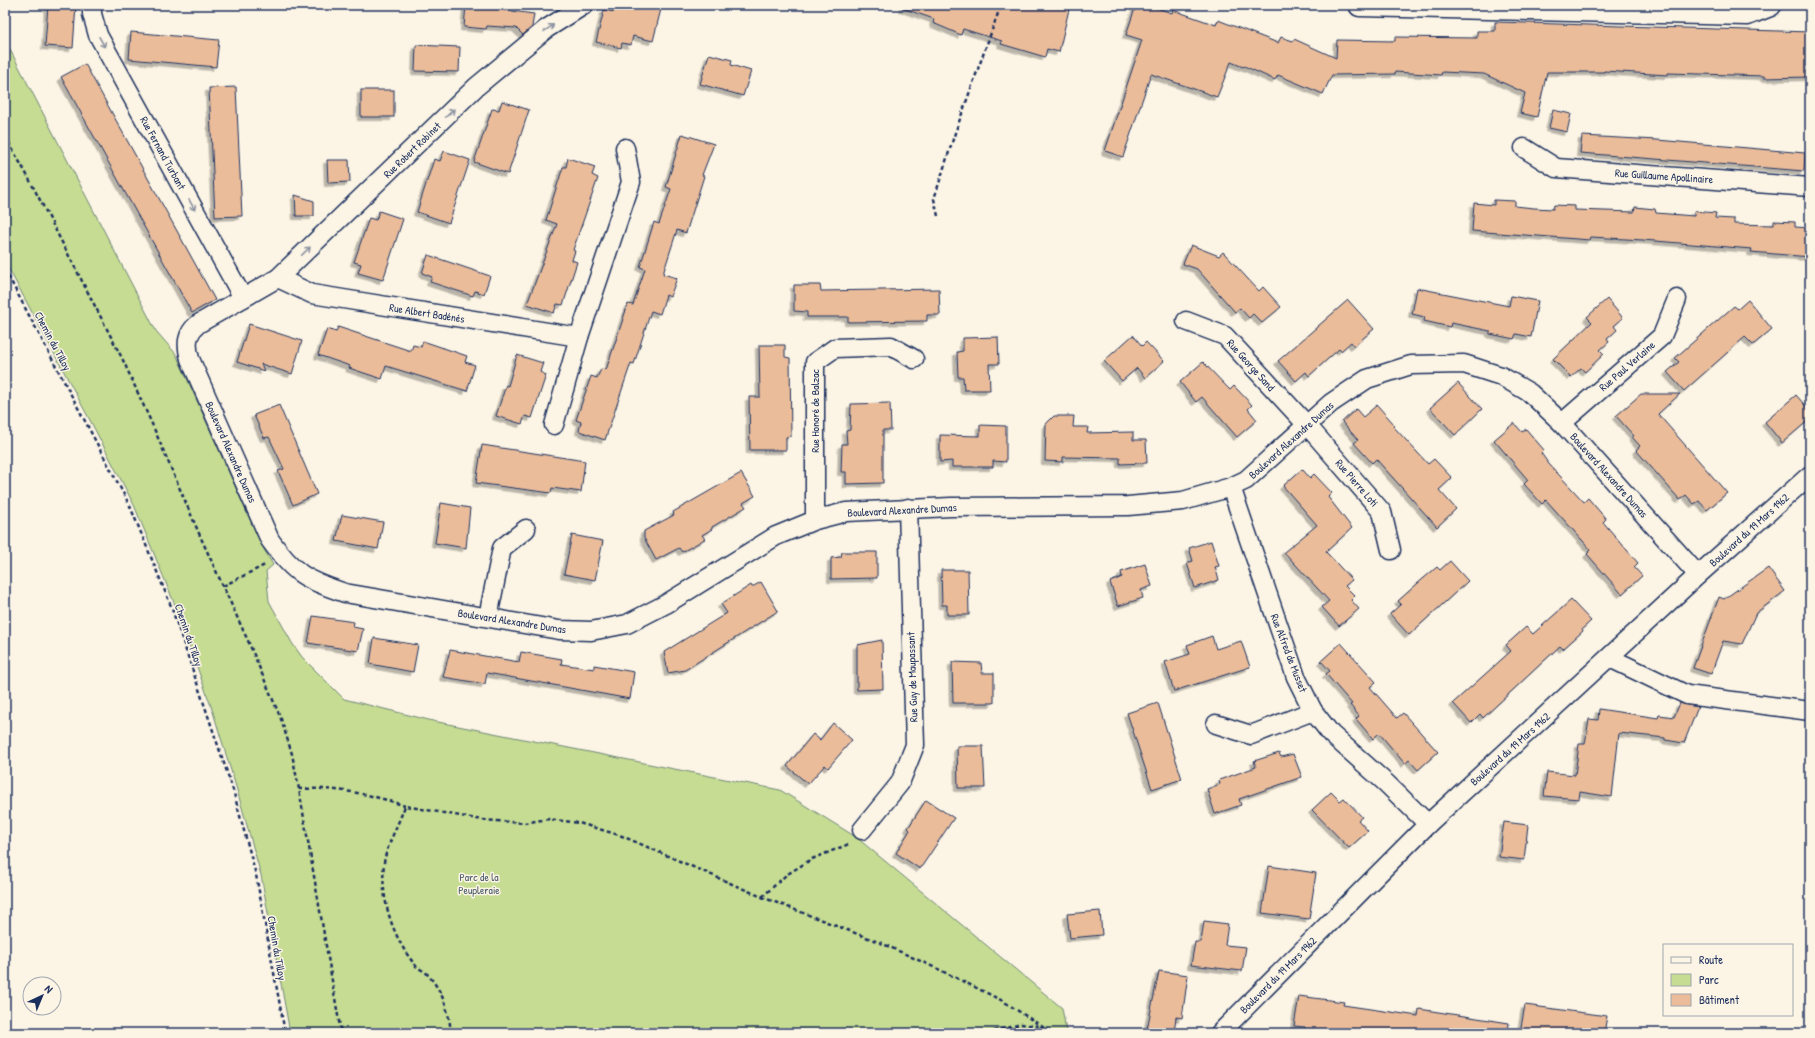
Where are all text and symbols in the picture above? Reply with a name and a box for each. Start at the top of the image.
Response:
one-way arrow [543,24,554,32]
one-way arrow [99,36,106,48]
one-way arrow [445,108,455,118]
street label: Rue Fernand Turbant [137,114,189,192]
street label: Rue Robert Robinet [380,119,444,181]
street label: Rue Guillaume Apollinaire [1614,166,1714,186]
one-way arrow [189,199,196,211]
one-way arrow [301,247,311,256]
street label: Rue Albert Badénés [388,300,466,326]
street label: Chemin du Tilloy [32,309,75,373]
street label: Rue George Sand [1224,336,1278,394]
street label: Rue Paul Verlaine [1596,337,1658,394]
street label: Rue Honoré de Balzac [808,368,822,453]
street label: Boulevard Alexandre Dumas [1246,398,1336,482]
street label: Boulevard Alexandre Dumas [202,399,260,505]
street label: Boulevard Alexandre Dumas [1567,430,1651,520]
street label: Rue Pierre Loti [1332,456,1382,510]
street label: Boulevard du 19 Mars 1962 [1706,490,1792,570]
street label: Boulevard Alexandre Dumas [847,500,957,520]
street label: Chemin du Tilloy [172,602,206,668]
street label: Boulevard Alexandre Dumas [457,606,567,636]
street label: Rue Alfred de Musset [1268,612,1310,694]
street label: Rue Guy de Maupassant [903,631,921,722]
street label: Boulevard du 19 Mars 1962 [1467,709,1553,789]
park label: Parc de la Peupleraie [458,870,500,897]
street label: Chemin du Tilloy [264,915,290,982]
street label: Boulevard du 19 Mars 1962 [1237,934,1319,1016]
legend [1663,944,1793,1016]
text: Route [1699,951,1723,968]
text: Parc [1699,971,1719,988]
north arrow [22,976,62,1016]
text: N [42,982,56,996]
text: Bâtiment [1699,991,1740,1008]

